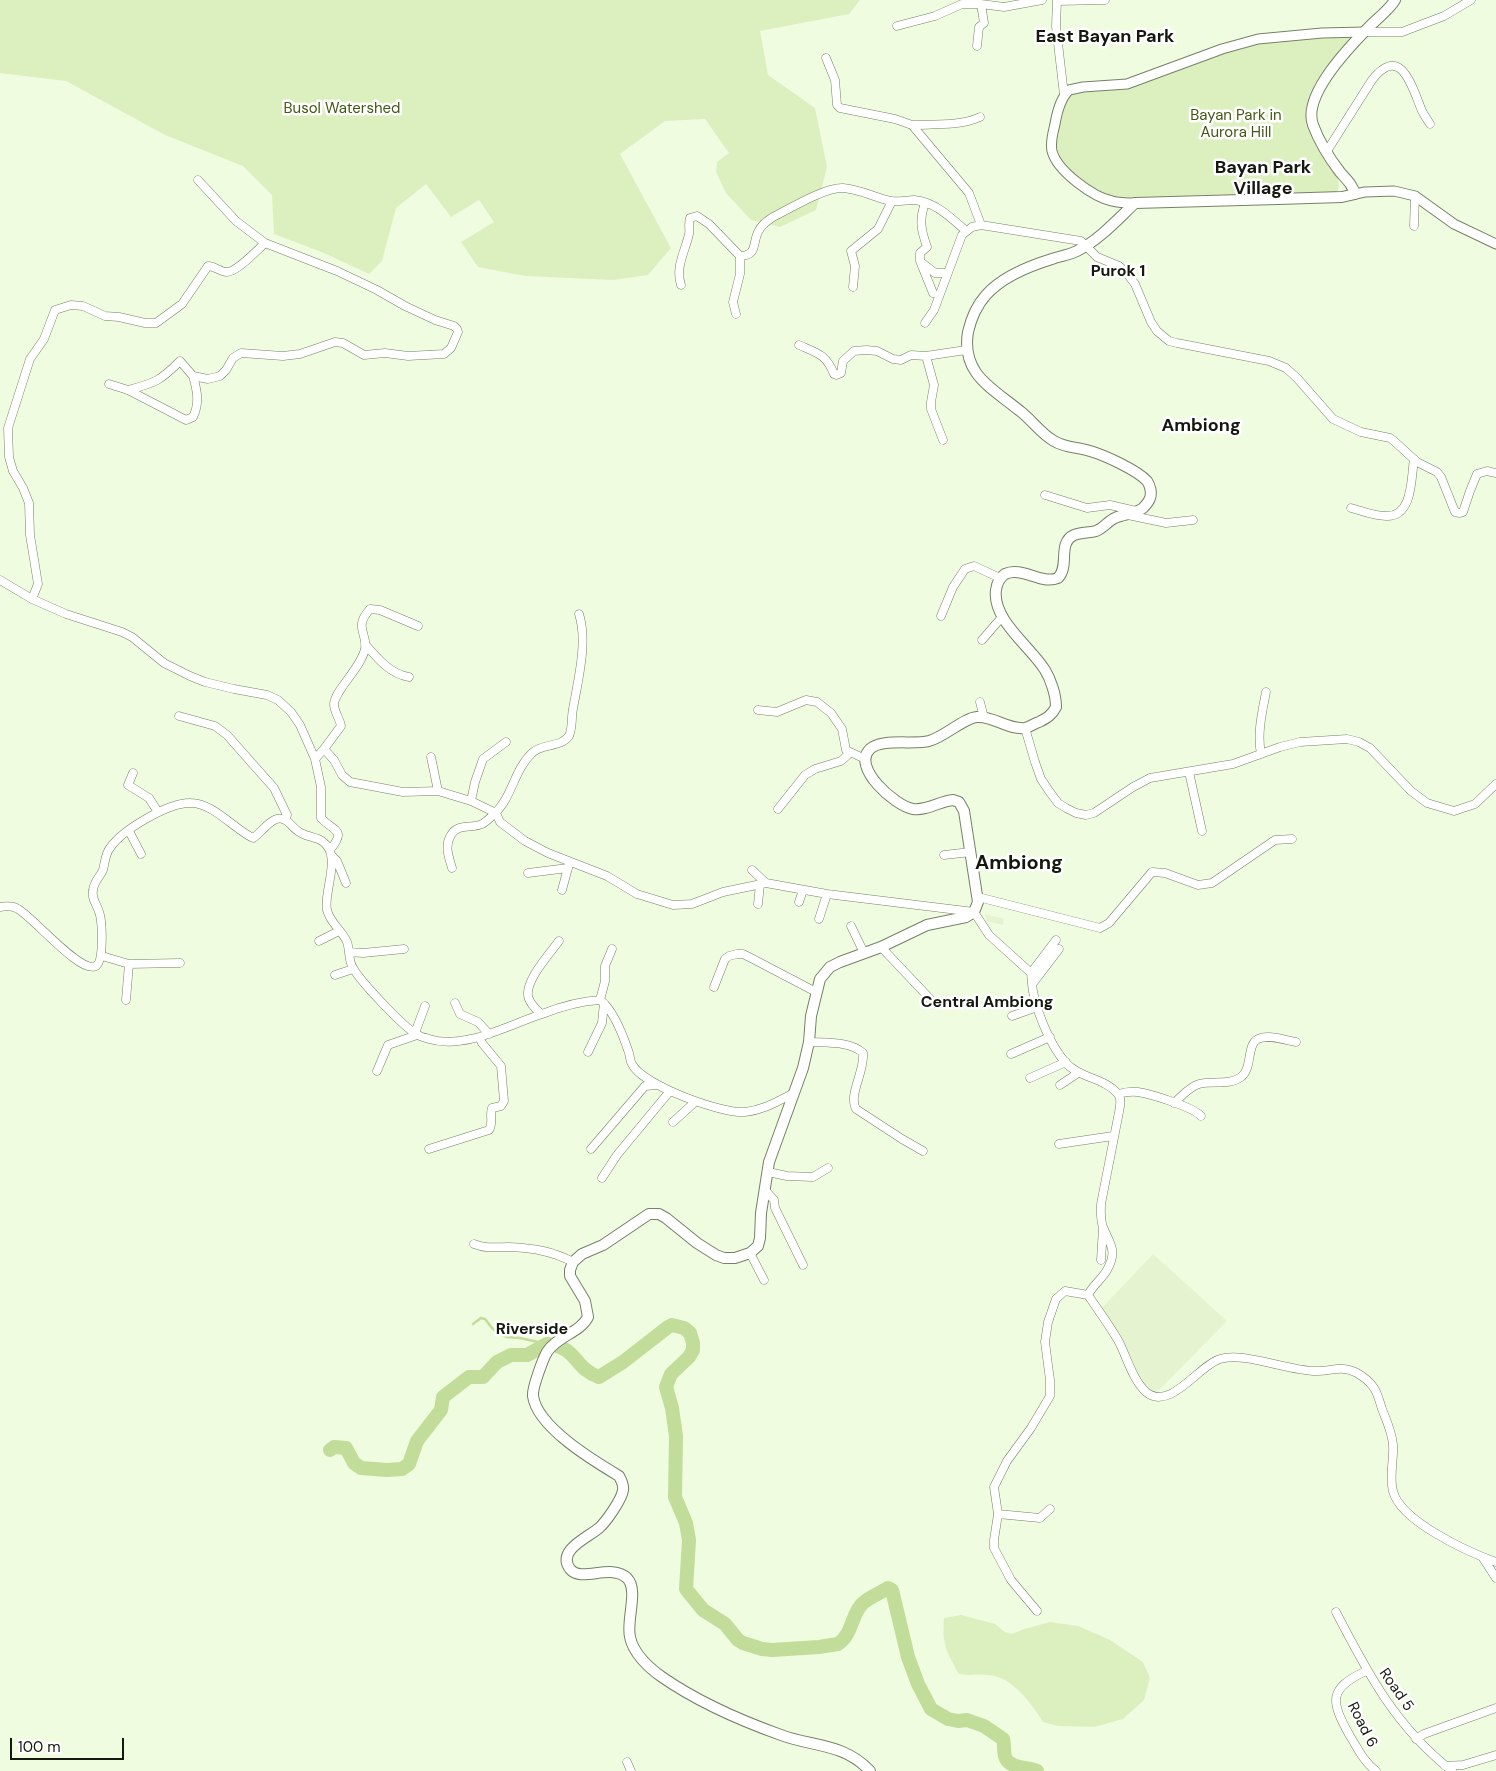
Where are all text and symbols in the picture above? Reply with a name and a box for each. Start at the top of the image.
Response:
district label: East Bayan Park [1036,26,1174,48]
park label: Busol Watershed [284,100,400,118]
park label: Bayan Park in Aurora Hill [1190,107,1282,142]
district label: Bayan Park Village [1215,157,1311,200]
district label: Purok 1 [1091,262,1145,282]
district label: Ambiong [1161,415,1241,437]
district label: Ambiong [975,852,1063,876]
district label: Central Ambiong [921,993,1053,1013]
district label: Riverside [496,1320,568,1340]
street label: Road 5 [1375,1665,1417,1715]
street label: Road 6 [1343,1699,1381,1751]
scale bar [12,1728,126,1760]
text: 100 m [18,1737,61,1757]

